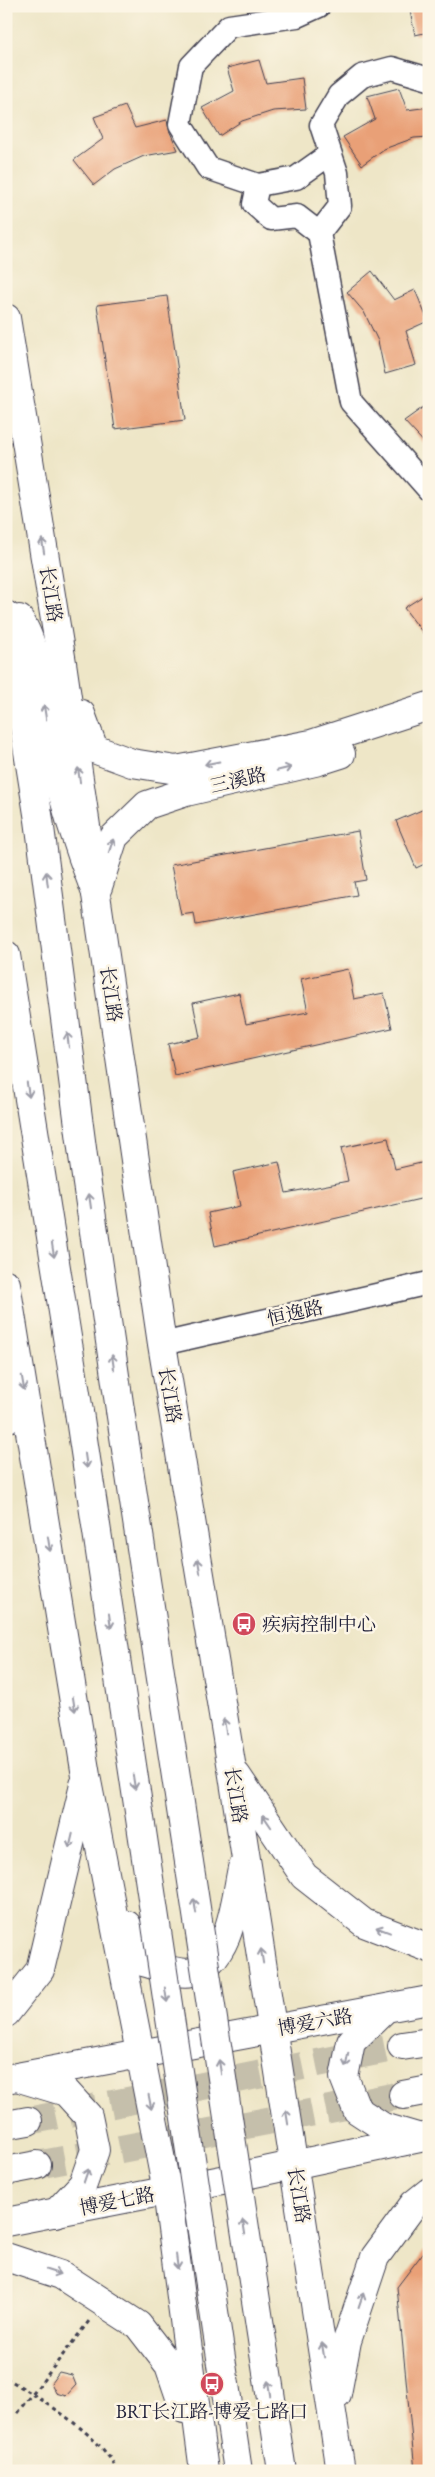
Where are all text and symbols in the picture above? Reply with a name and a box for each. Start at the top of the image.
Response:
one-way arrow [38,538,48,554]
street label: 长江路 [34,564,68,624]
one-way arrow [40,704,50,720]
one-way arrow [204,758,220,768]
street label: 三溪路 [207,761,269,799]
one-way arrow [275,764,291,773]
one-way arrow [73,768,83,784]
one-way arrow [107,839,116,855]
one-way arrow [42,871,52,887]
street label: 长江路 [95,964,127,1024]
one-way arrow [63,1032,73,1048]
one-way arrow [23,1081,33,1097]
one-way arrow [85,1193,95,1209]
one-way arrow [48,1242,58,1258]
street label: 恒逸路 [264,1294,326,1332]
one-way arrow [108,1354,118,1370]
street label: 长江路 [153,1365,187,1425]
one-way arrow [19,1375,29,1391]
one-way arrow [81,1452,91,1468]
one-way arrow [44,1536,54,1552]
one-way arrow [193,1558,203,1574]
bus stop icon: 疾病控制中心 [231,1611,257,1637]
place label: 疾病控制中心 [262,1612,376,1637]
one-way arrow [105,1613,115,1629]
one-way arrow [70,1696,80,1712]
one-way arrow [220,1719,230,1735]
street label: 长江路 [219,1765,253,1825]
one-way arrow [129,1774,139,1790]
one-way arrow [262,1815,272,1829]
one-way arrow [66,1832,75,1848]
one-way arrow [189,1899,199,1915]
one-way arrow [376,1925,391,1934]
one-way arrow [256,1948,266,1964]
one-way arrow [161,1986,171,2002]
street label: 博爱六路 [275,2003,355,2041]
one-way arrow [342,2052,352,2068]
one-way arrow [214,2059,224,2075]
one-way arrow [146,2093,156,2109]
one-way arrow [281,2109,291,2125]
street label: 长江路 [282,2165,316,2225]
one-way arrow [82,2168,91,2184]
street label: 博爱七路 [77,2181,157,2221]
one-way arrow [239,2220,249,2236]
one-way arrow [172,2254,182,2270]
one-way arrow [44,2268,60,2278]
one-way arrow [356,2292,366,2308]
one-way arrow [318,2342,328,2358]
bus stop icon: BRT长江路-博爱七路口 [199,2371,225,2397]
one-way arrow [264,2380,274,2396]
place label: BRT长江路-博爱七路口 [116,2399,308,2424]

